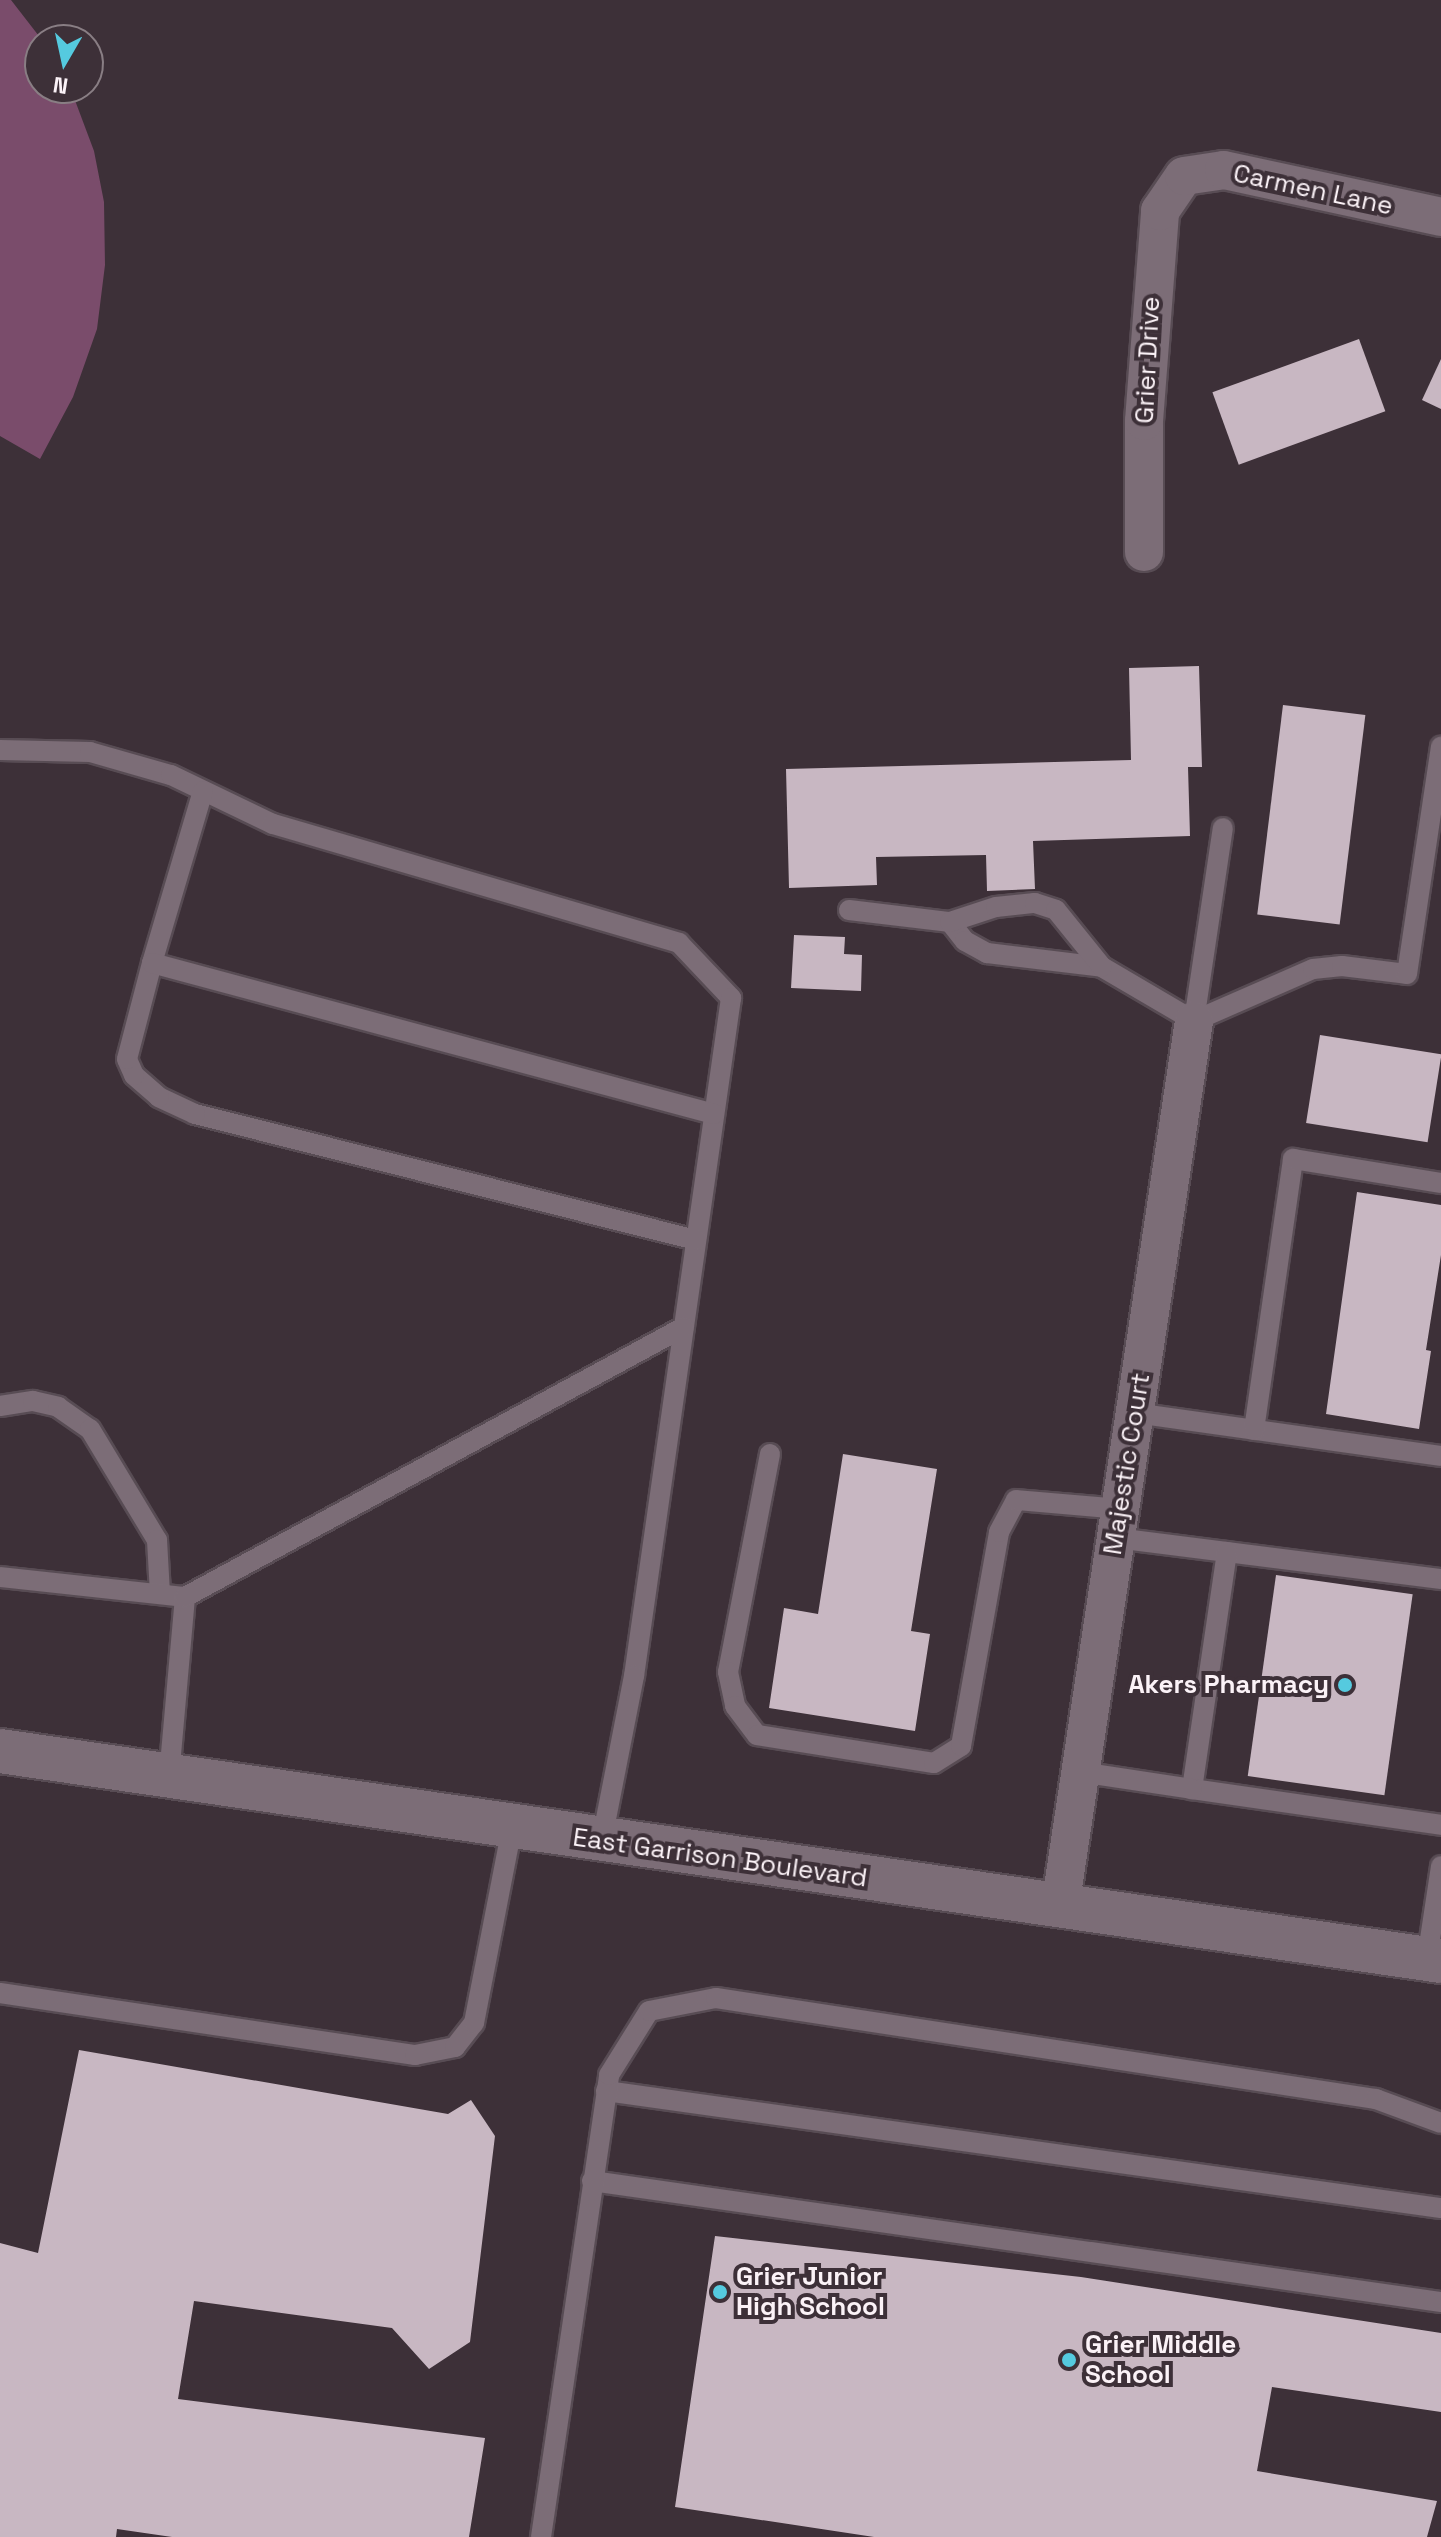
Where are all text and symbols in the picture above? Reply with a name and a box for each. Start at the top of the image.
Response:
north arrow [24,24,104,104]
text: N [51,71,70,101]
street label: Carmen Lane [1230,158,1396,222]
street label: Grier Drive [1129,296,1167,424]
street label: Majestic Court [1097,1371,1157,1557]
place label: Akers Pharmacy [1128,1669,1329,1701]
marker: Akers Pharmacy [1336,1676,1354,1694]
street label: East Garrison Boulevard [571,1822,869,1894]
place label: Grier Junior High School [736,2261,885,2322]
marker: Grier Junior High School [711,2283,729,2301]
place label: Grier Middle School [1085,2329,1236,2390]
marker: Grier Middle School [1060,2351,1078,2369]

